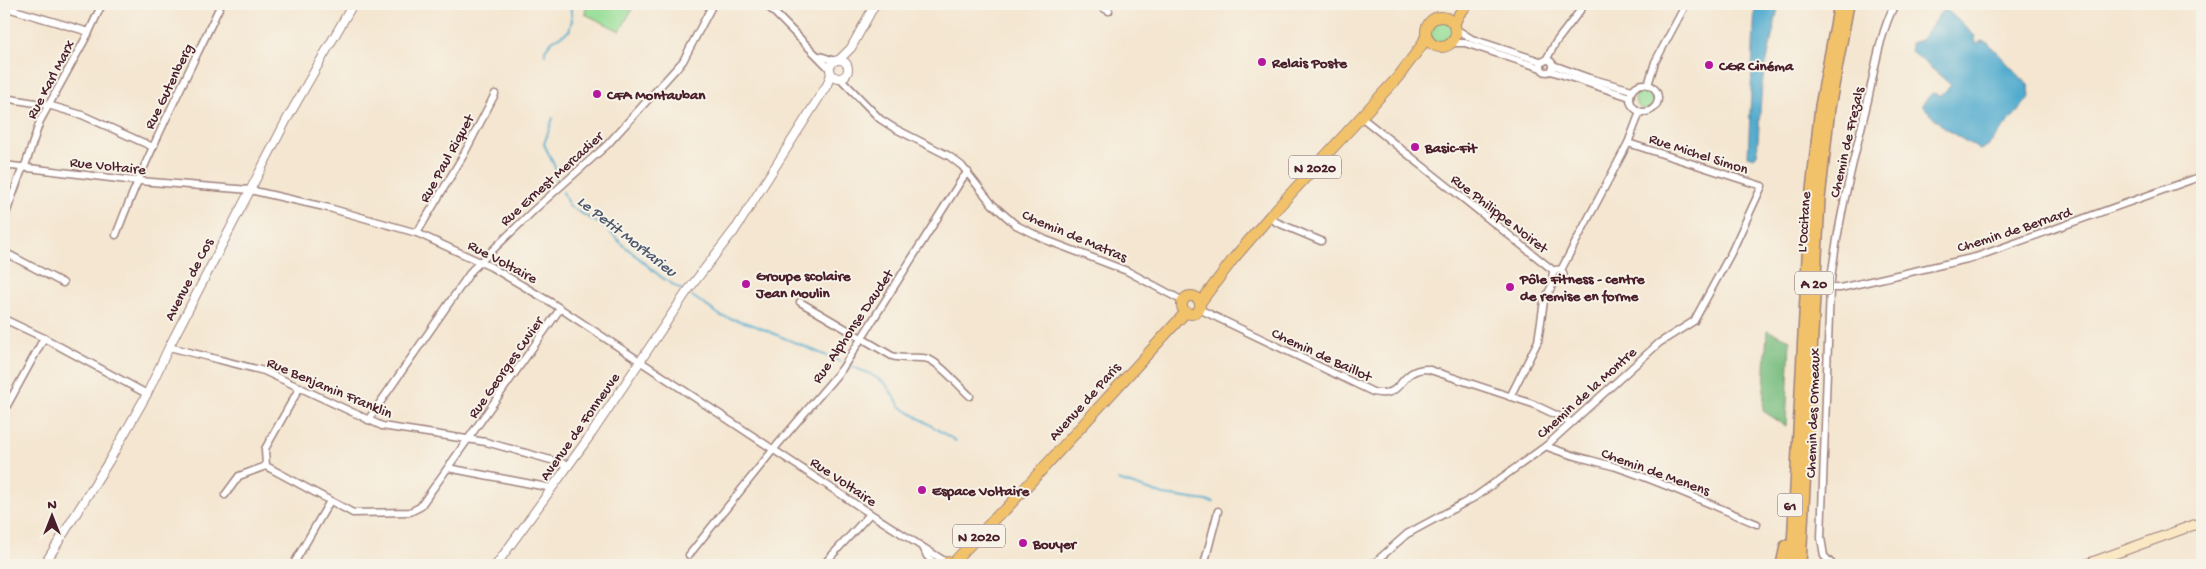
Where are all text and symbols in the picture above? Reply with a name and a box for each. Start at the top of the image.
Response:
street label: Rue Karl Marx [23,37,80,123]
street label: Rue Gutenberg [141,41,198,133]
place label: Relais Poste [1271,55,1348,73]
marker: Relais Poste [1256,56,1268,68]
place label: CGR Cinéma [1718,58,1794,76]
marker: CGR Cinéma [1703,59,1715,71]
street label: Chemin de Frezals [1826,85,1870,200]
place label: CFA Montauban [606,87,706,105]
marker: CFA Montauban [591,88,603,100]
street label: Rue Paul Riquet [416,110,480,206]
street label: Rue Ernest Mercadier [497,127,609,231]
street label: Rue Michel Simon [1646,130,1750,179]
place label: Basic-Fit [1424,140,1479,158]
marker: Basic-Fit [1409,141,1421,153]
street label: Rue Voltaire [69,154,147,180]
road number: N 2020 [1289,156,1341,178]
street label: Rue Philippe Noiret [1447,171,1552,259]
street label: L'Occitane [1794,191,1816,253]
water label: Le Petit Mortarieu [572,193,680,283]
street label: Chemin de Bernard [1955,204,2075,258]
street label: Chemin de Matras [1019,207,1130,267]
street label: Avenue de Cos [161,235,218,324]
street label: Rue Voltaire [464,237,540,289]
street label: Rue Alphonse Daudet [809,265,899,387]
place label: Groupe scolaire Jean Moulin [755,268,852,303]
place label: Pôle Fitness - centre de remise en forme [1519,271,1646,306]
road number: A 20 [1795,272,1833,294]
marker: Groupe scolaire Jean Moulin [740,278,752,290]
marker: Pôle Fitness - centre de remise en forme [1504,281,1516,293]
street label: Rue Georges Cuvier [465,312,549,422]
street label: Chemin de Baillot [1268,325,1376,388]
street label: Chemin de la Montre [1534,344,1641,443]
street label: Chemin des Ormeaux [1803,348,1825,478]
street label: Rue Benjamin Franklin [264,354,395,423]
street label: Avenue de Paris [1046,359,1126,445]
street label: Avenue de Fonneuve [537,370,625,485]
street label: Chemin de Menens [1599,445,1713,501]
street label: Rue Voltaire [806,454,880,512]
place label: Espace Voltaire [932,483,1030,501]
marker: Espace Voltaire [916,484,928,496]
north arrow [28,492,78,542]
road number: 61 [1778,494,1802,516]
text: N [47,497,57,514]
road number: N 2020 [953,524,1005,548]
place label: Bouyer [1032,536,1078,554]
marker: Bouyer [1017,537,1029,549]

